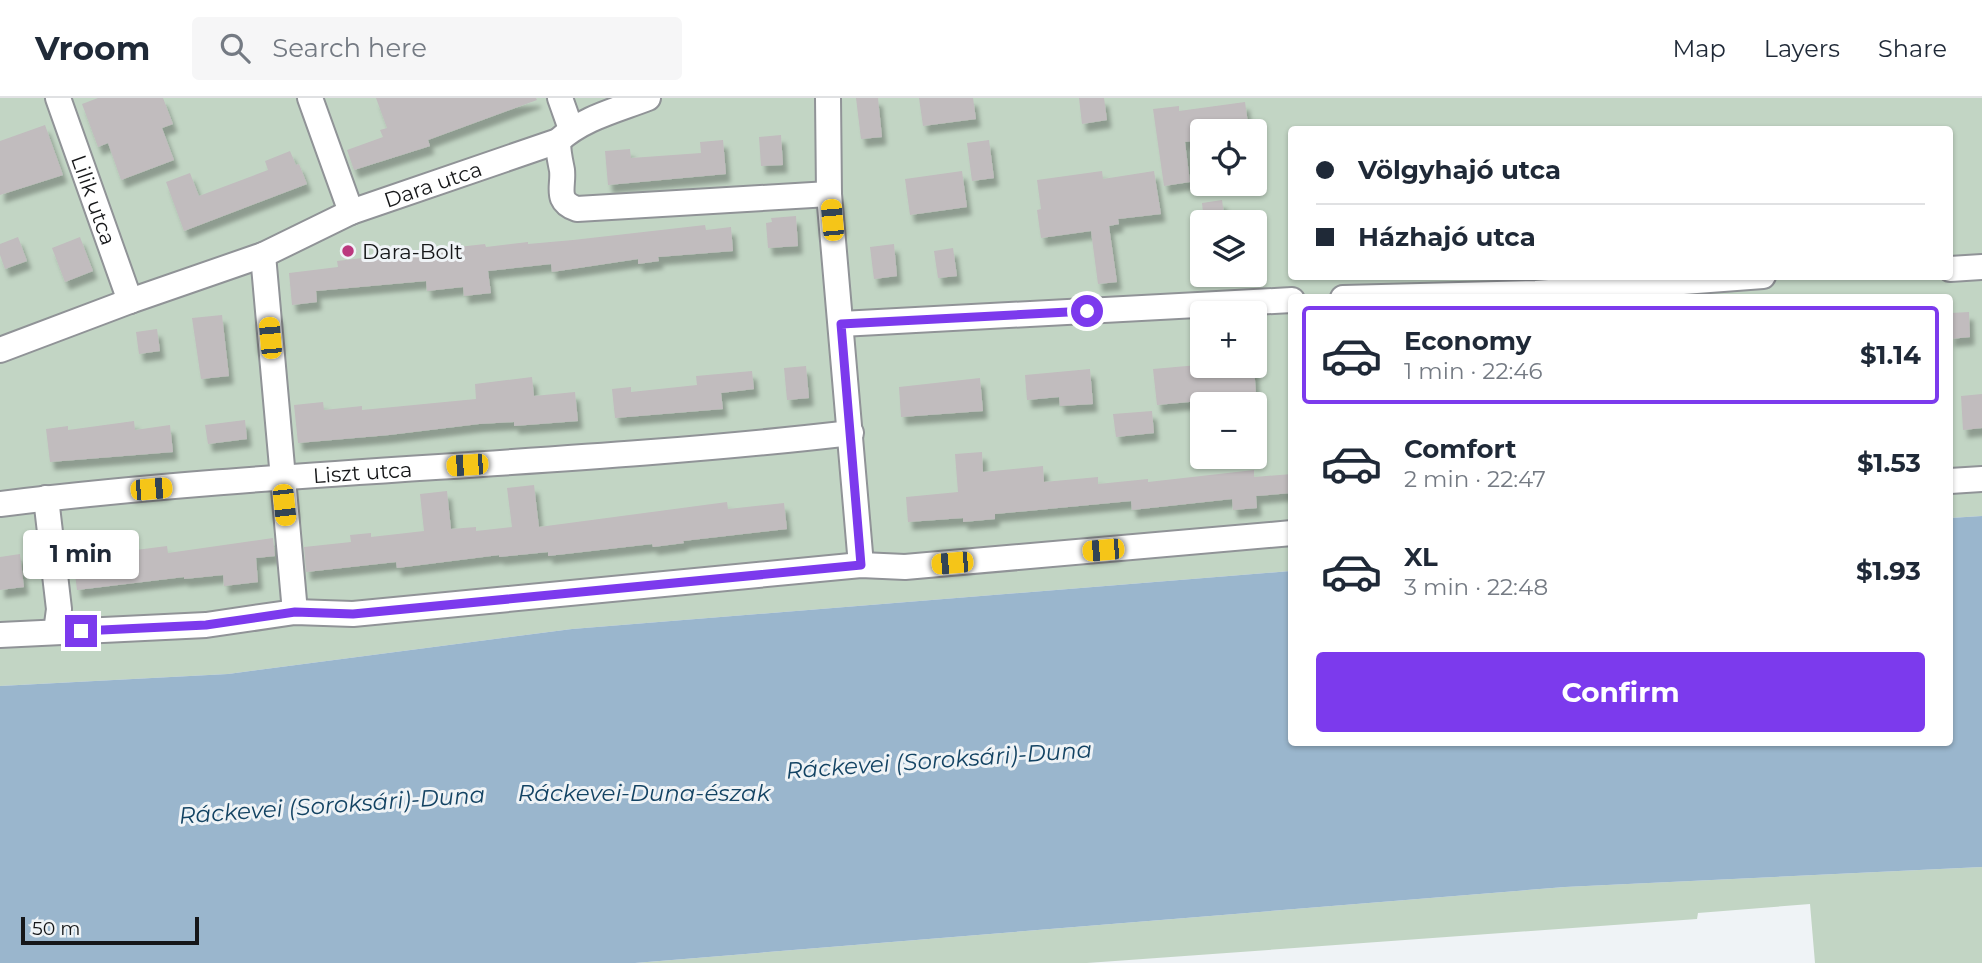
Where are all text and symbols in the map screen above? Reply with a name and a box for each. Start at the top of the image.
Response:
search box [192,17,682,80]
text: Vroom [35,28,150,68]
icon: search [216,29,254,67]
text: Search here [272,32,427,64]
text: Map [1672,34,1726,63]
text: Layers [1764,34,1840,63]
text: Share [1878,34,1947,63]
map controls [1190,119,1267,469]
button: locate [1190,119,1267,196]
street label: Lilik utca [67,151,122,248]
text: Völgyhajó utca [1358,154,1561,186]
street label: Dara utca [381,156,485,212]
car [820,198,845,242]
button: layers [1190,210,1267,287]
text: Házhajó utca [1358,221,1536,253]
place label: Dara-Bolt [362,239,463,264]
marker: Dara-Bolt [340,243,356,259]
route start [1071,295,1103,327]
button: + [1190,301,1267,378]
car [258,316,283,360]
icon: car [1320,324,1383,387]
text: Economy [1404,325,1531,357]
text: $1.14 [1860,339,1921,371]
text: 1 min · 22:46 [1404,357,1543,385]
button: − [1190,392,1267,469]
icon: car [1320,432,1383,495]
text: Comfort [1404,433,1516,465]
text: $1.53 [1857,447,1921,479]
car [446,453,489,477]
street label: Liszt utca [312,456,413,488]
text: 2 min · 22:47 [1404,465,1546,493]
car [130,477,173,501]
car [272,483,297,527]
callout: 1 min [23,530,139,578]
car [1082,538,1125,562]
text: 1 min [50,540,112,568]
icon: car [1320,540,1383,603]
text: XL [1404,541,1438,573]
car [931,551,974,575]
text: $1.93 [1856,555,1921,587]
text: 3 min · 22:48 [1404,573,1548,601]
route end [65,615,97,647]
button: Confirm [1316,652,1925,732]
water label: Ráckevei (Soroksári)-Duna [785,735,1093,785]
water label: Ráckevei-Duna-észak [518,779,772,807]
water label: Ráckevei (Soroksári)-Duna [178,780,486,830]
scale bar [21,914,200,946]
text: 50 m [32,917,80,940]

